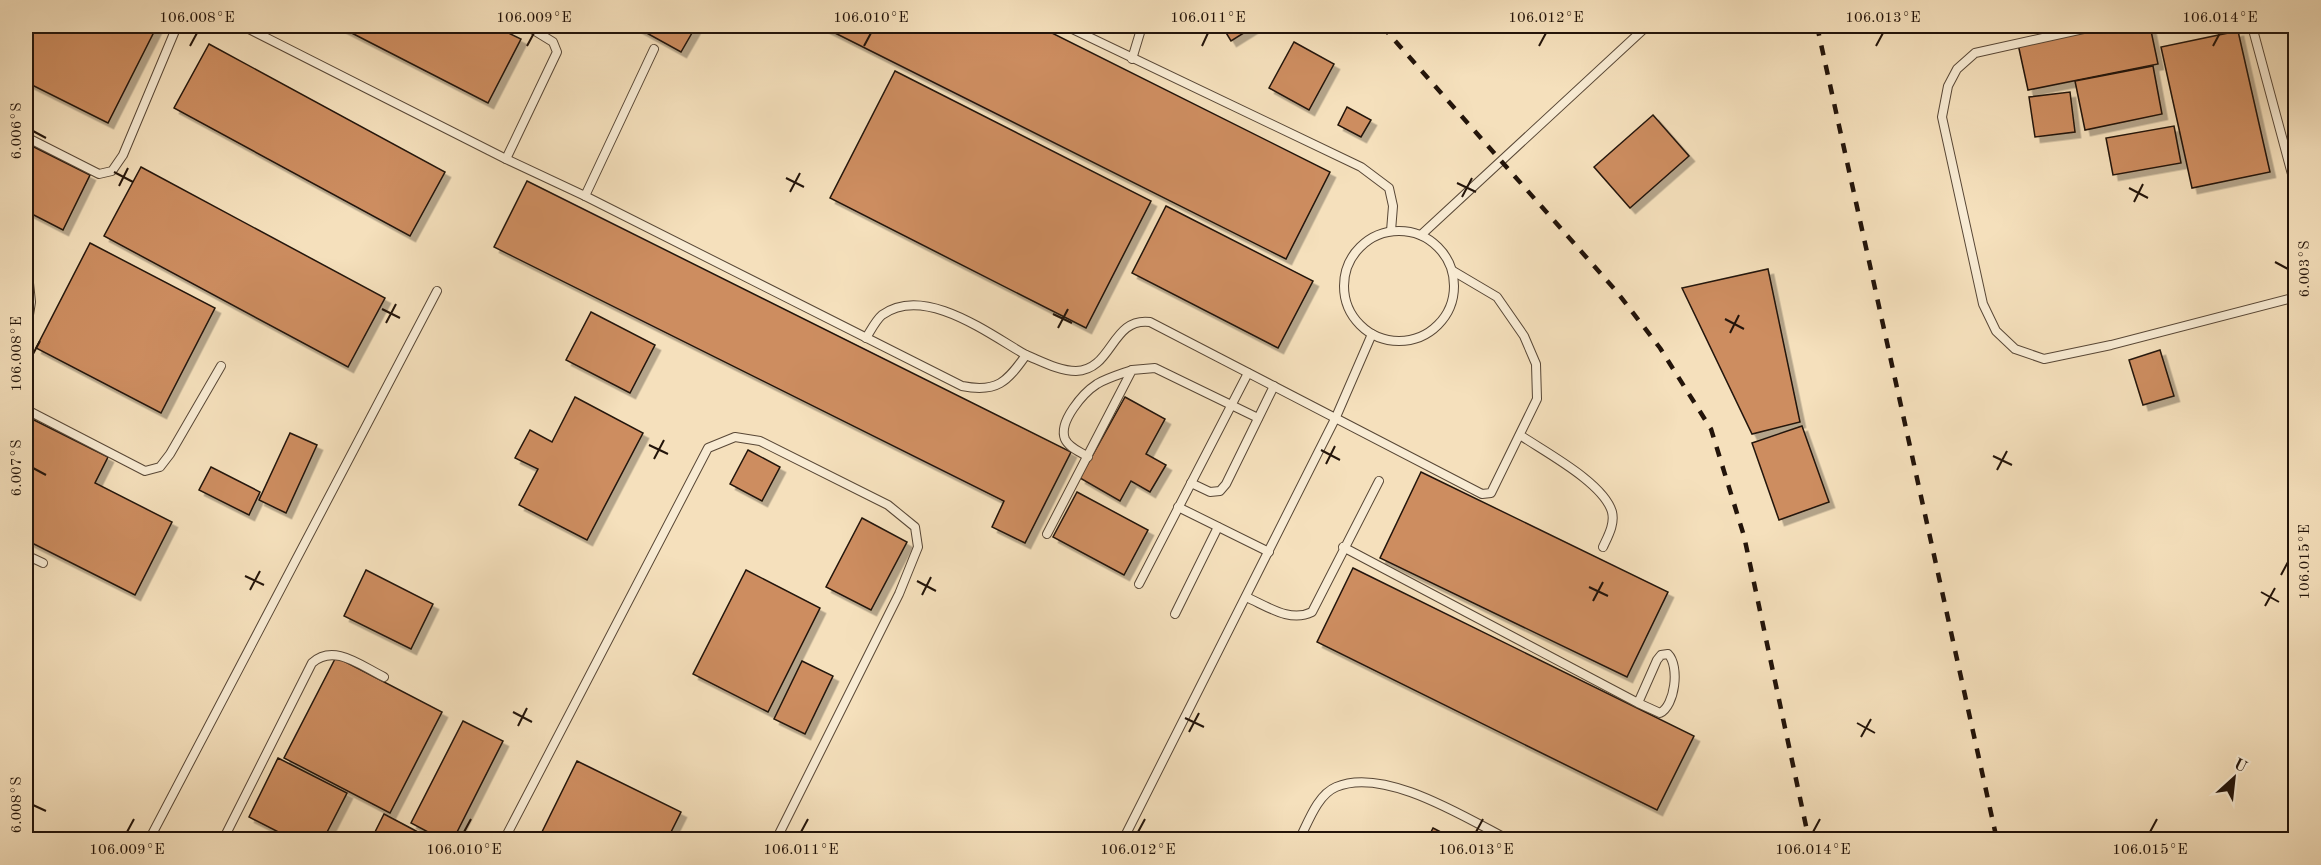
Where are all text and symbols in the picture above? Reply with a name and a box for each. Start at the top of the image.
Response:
text: 106.008°E [159,11,235,26]
text: 106.009°E [496,11,572,26]
text: 106.010°E [833,11,909,26]
text: 106.011°E [1170,11,1246,26]
text: 106.012°E [1508,11,1584,26]
text: 106.013°E [1845,11,1921,26]
text: 106.014°E [2182,11,2258,26]
text: 6.006°S [10,102,25,160]
text: 6.003°S [2298,240,2313,298]
text: 106.008°E [10,316,25,392]
text: 6.007°S [10,439,25,497]
text: 106.015°E [2298,524,2313,600]
north arrow [2204,748,2264,808]
text: U [2231,756,2249,777]
text: 6.008°S [10,776,25,834]
text: 106.009°E [89,843,165,858]
text: 106.010°E [426,843,502,858]
text: 106.011°E [763,843,839,858]
text: 106.012°E [1100,843,1176,858]
text: 106.013°E [1438,843,1514,858]
text: 106.014°E [1775,843,1851,858]
text: 106.015°E [2112,843,2188,858]

